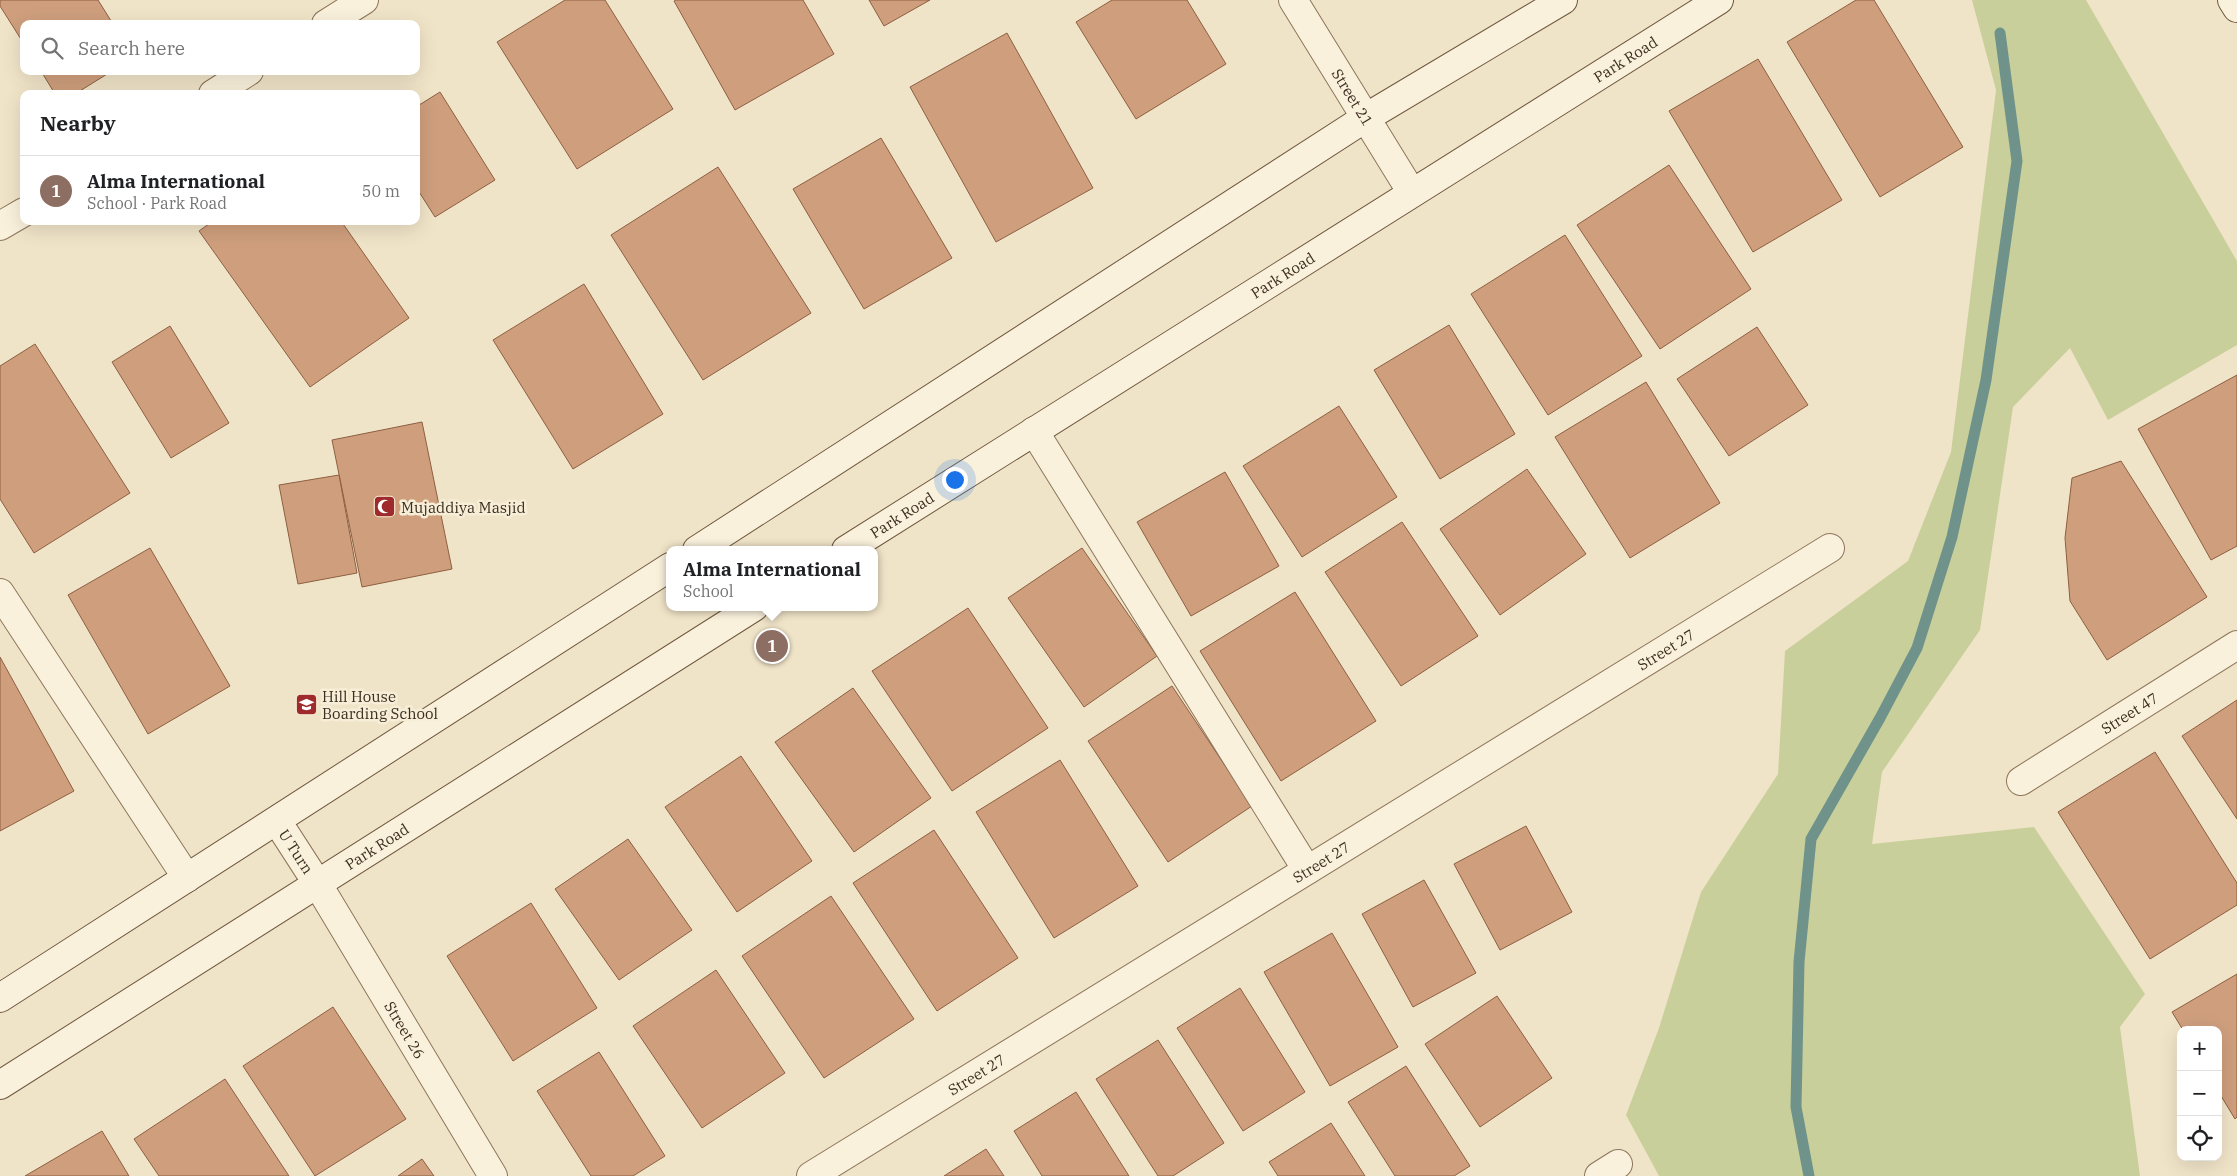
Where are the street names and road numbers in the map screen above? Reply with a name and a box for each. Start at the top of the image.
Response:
street label: Park Road [1590,32,1661,86]
street label: Street 21 [1328,65,1378,129]
street label: Park Road [1247,248,1318,302]
street label: Park Road [866,488,937,542]
street label: Street 27 [1634,624,1698,674]
street label: Street 47 [2097,688,2161,738]
street label: Park Road [341,819,412,874]
street label: U Turn [275,825,318,878]
street label: Street 27 [1289,837,1353,887]
street label: Street 26 [381,998,430,1062]
street label: Street 27 [944,1049,1008,1099]

